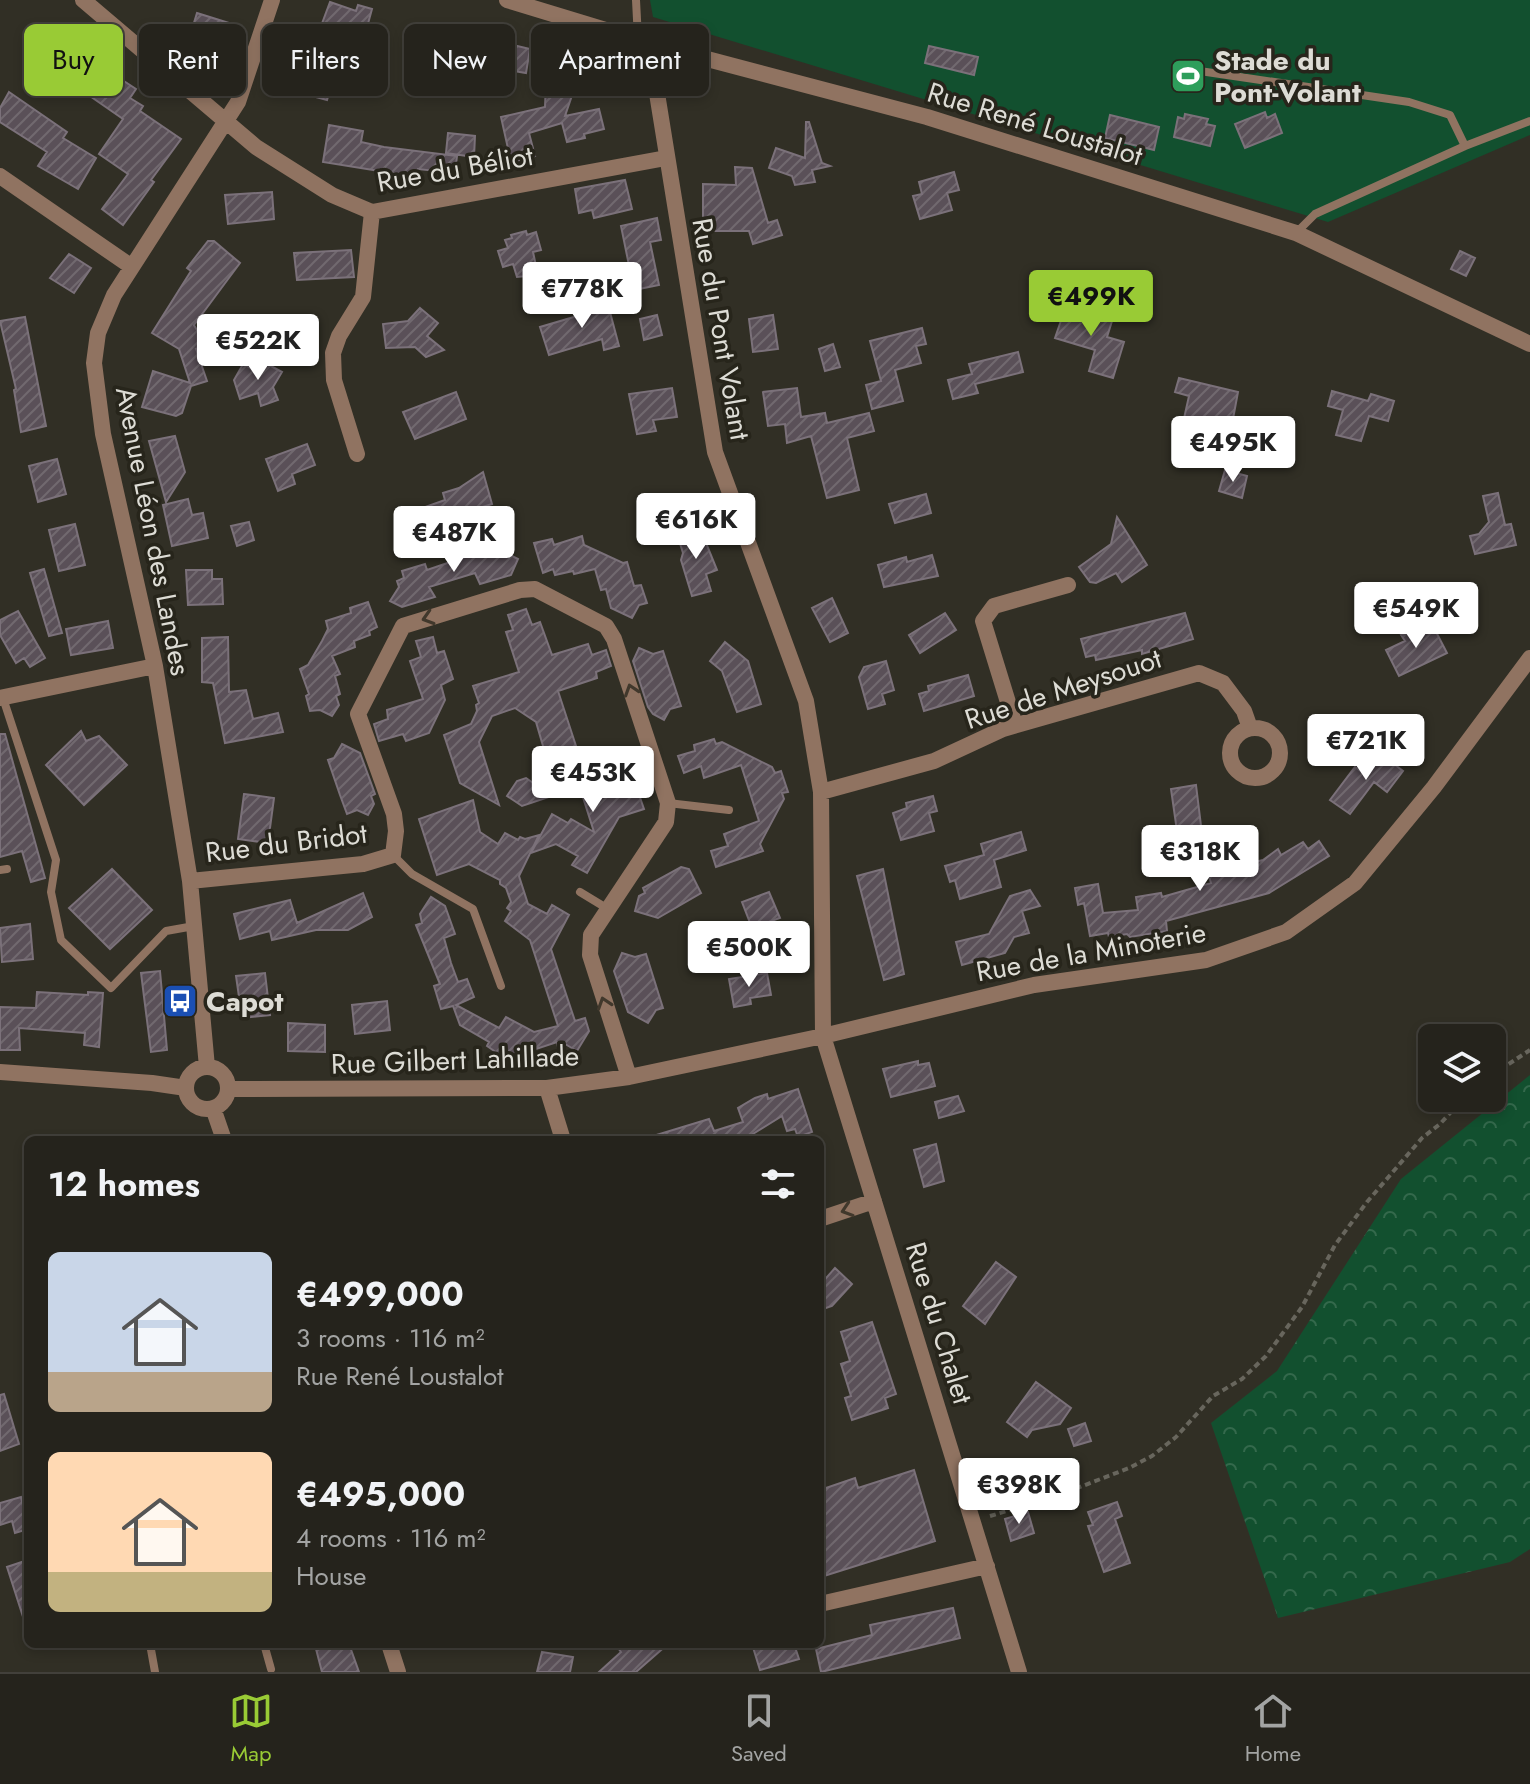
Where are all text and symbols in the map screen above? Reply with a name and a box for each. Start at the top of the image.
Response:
chip: Buy [24,24,123,96]
chip: Rent [139,24,246,96]
chip: Filters [262,24,388,96]
chip: New [404,24,515,96]
chip: Apartment [531,24,709,96]
place label: Stade du Pont-Volant [1214,40,1361,113]
sports icon: Stade du Pont-Volant [1169,57,1207,95]
street label: Rue René Loustalot [922,72,1148,176]
street label: Rue du Béliot [374,135,537,203]
street label: Rue du Pont Volant [681,215,761,443]
pin: €778K [526,262,638,330]
text: €778K [541,269,623,307]
pin: €499K [1035,270,1147,338]
text: €499K [1047,277,1135,315]
pin: €522K [202,314,314,382]
text: €522K [215,321,301,359]
street label: Avenue Léon des Landes [105,383,201,679]
pin: €495K [1177,416,1289,484]
text: €495K [1189,423,1277,461]
pin: €616K [640,493,752,561]
text: €616K [654,500,738,538]
pin: €487K [398,506,510,574]
text: €487K [412,513,496,551]
pin: €549K [1360,582,1472,650]
text: €549K [1372,589,1460,627]
one-way arrow [422,609,436,625]
street label: Rue de Meysouot [960,638,1167,740]
one-way arrow [624,684,640,697]
pin: €721K [1310,714,1422,782]
text: €721K [1325,721,1407,759]
pin: €453K [537,746,649,814]
text: €453K [550,753,636,791]
street label: Rue du Bridot [203,813,370,873]
pin: €318K [1144,825,1256,893]
text: €318K [1160,832,1240,870]
street label: Rue de la Minoterie [973,912,1209,992]
pin: €500K [693,921,805,989]
text: €500K [706,928,792,966]
place label: Capot [206,981,284,1022]
bus stop icon: Capot [161,982,199,1020]
one-way arrow [598,997,614,1011]
map controls [1418,1024,1506,1112]
button: layers [1418,1024,1506,1112]
street label: Rue Gilbert Lahillade [330,1035,580,1085]
text: 12 homes [48,1160,200,1209]
icon: filters [756,1162,800,1206]
one-way arrow [841,1201,854,1217]
street label: Rue du Chalet [895,1237,983,1409]
text: €499,000 [296,1270,464,1319]
icon: home [112,1284,208,1380]
text: 3 rooms · 116 m² [296,1319,485,1357]
text: Rue René Loustalot [296,1357,503,1395]
pin: €398K [963,1458,1075,1526]
text: €398K [976,1465,1062,1503]
text: €495,000 [296,1470,465,1519]
icon: home [112,1484,208,1580]
text: 4 rooms · 116 m² [296,1519,486,1557]
text: House [296,1557,366,1595]
tab: Map [229,1689,273,1769]
tab: Saved [731,1689,787,1769]
tab: Home [1245,1689,1301,1769]

